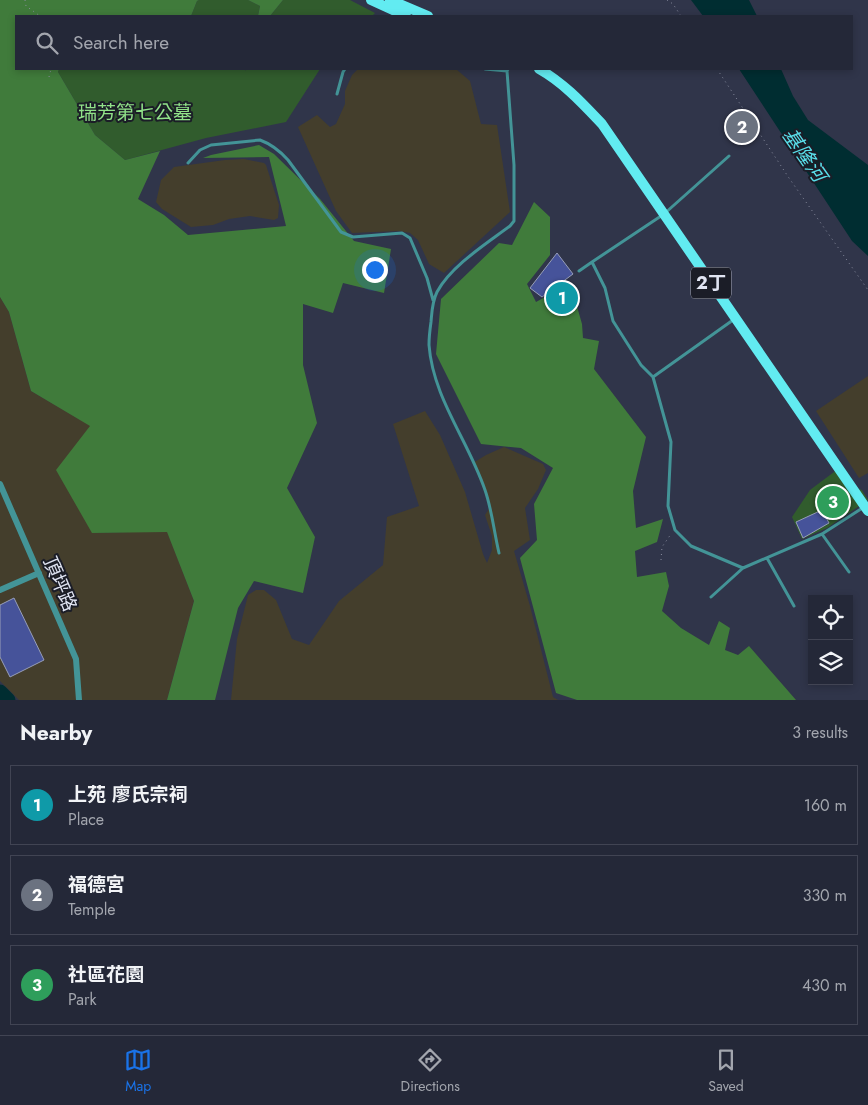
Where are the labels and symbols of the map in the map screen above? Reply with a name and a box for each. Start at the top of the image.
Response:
park label: 瑞芳第七公墓 [78,99,192,126]
pin: 2 [726,108,758,146]
water label: 基隆河 [775,122,835,191]
your location [362,257,388,283]
road number: 2丁 [691,268,731,298]
pin: 1 [546,279,578,317]
pin: 3 [817,483,849,521]
street label: 頂坪路 [36,552,84,616]

